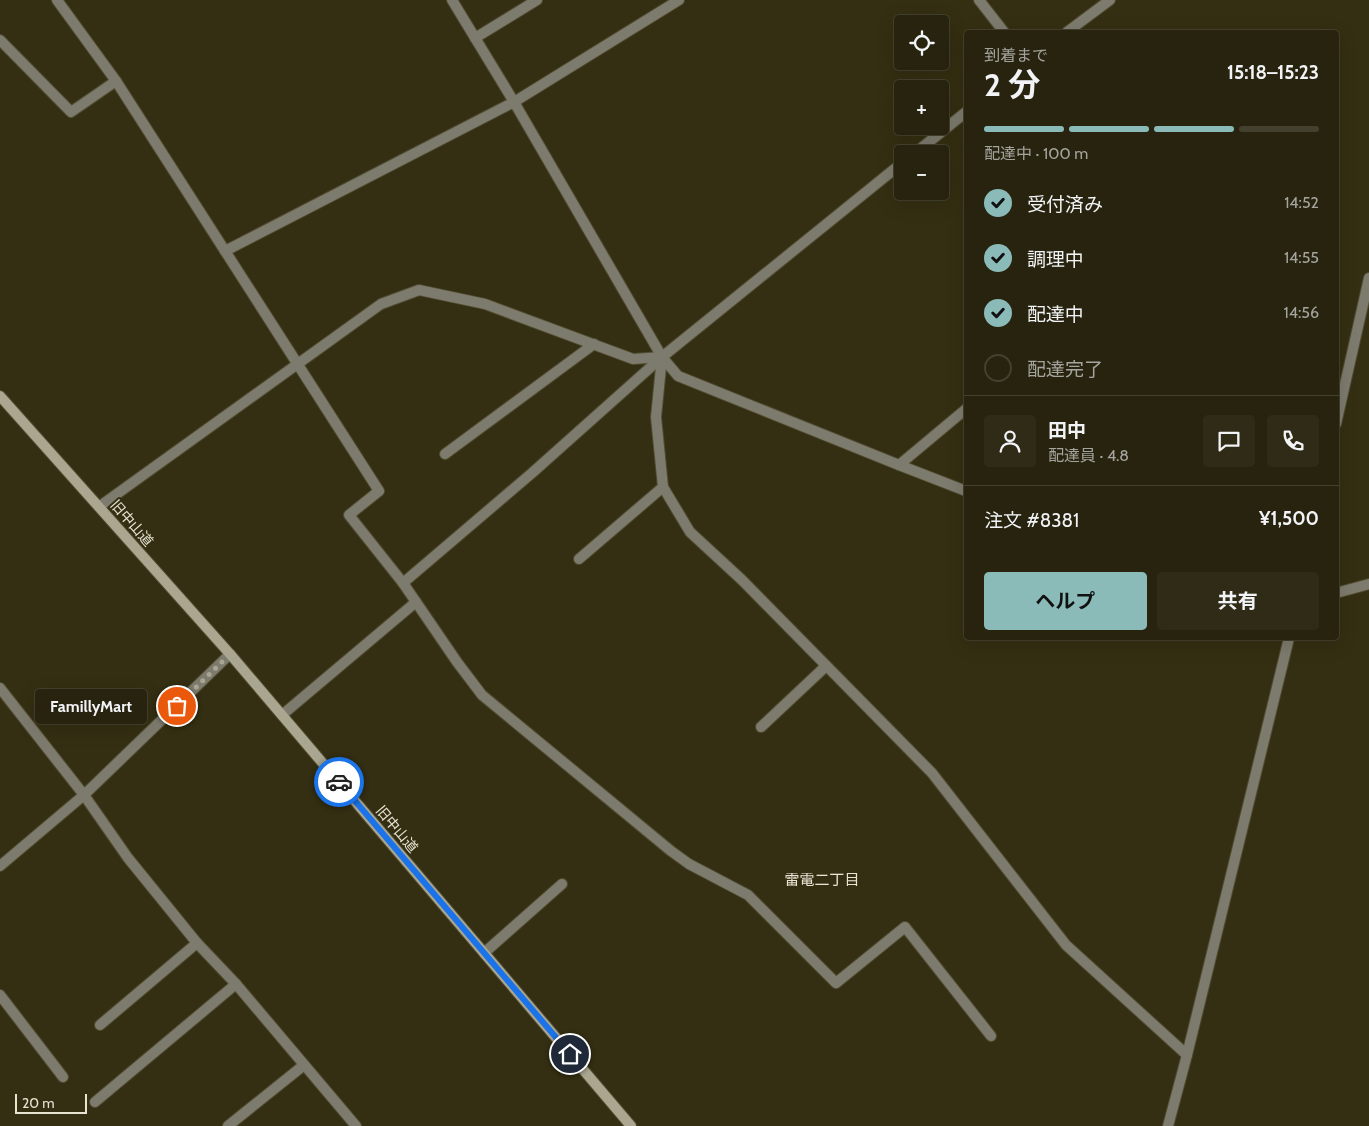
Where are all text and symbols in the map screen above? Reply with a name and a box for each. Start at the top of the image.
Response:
map controls [894,15,949,200]
button: locate [894,15,949,70]
text: 到着まで [984,46,1048,65]
text: 15:18–15:23 [1227,61,1319,84]
text: 2 分 [984,65,1040,104]
button: + [894,80,949,135]
text: 配達中 · 100 m [984,144,1088,163]
button: − [894,145,949,200]
icon: check [984,189,1012,217]
text: 受付済み [1027,193,1103,216]
text: 14:52 [1284,193,1319,212]
icon: check [984,244,1012,272]
text: 調理中 [1027,248,1084,271]
text: 14:55 [1284,248,1319,267]
icon: check [984,299,1012,327]
text: 配達中 [1027,303,1084,326]
text: 14:56 [1283,303,1319,322]
text: 配達完了 [1027,358,1103,381]
button: person [984,415,1036,467]
button: chat [1203,415,1255,467]
button: phone [1267,415,1319,467]
text: 田中 [1048,419,1086,442]
text: 配達員 · 4.8 [1048,446,1129,465]
street label: 旧中山道 [107,496,157,550]
text: ¥1,500 [1259,507,1319,530]
text: 注文 #8381 [984,509,1079,532]
button: ヘルプ [984,572,1147,630]
button: 共有 [1157,572,1319,630]
pin [156,685,198,727]
callout: FamillyMart [34,688,147,724]
icon: bag [163,692,191,720]
text: FamillyMart [50,697,132,716]
courier [314,757,364,807]
icon: car [325,768,353,796]
street label: 旧中山道 [372,802,422,856]
district label: 雷電二丁目 [784,871,860,889]
pin [549,1033,591,1075]
icon: home [556,1040,584,1068]
scale bar [15,1091,88,1114]
text: 20 m [22,1094,55,1112]

